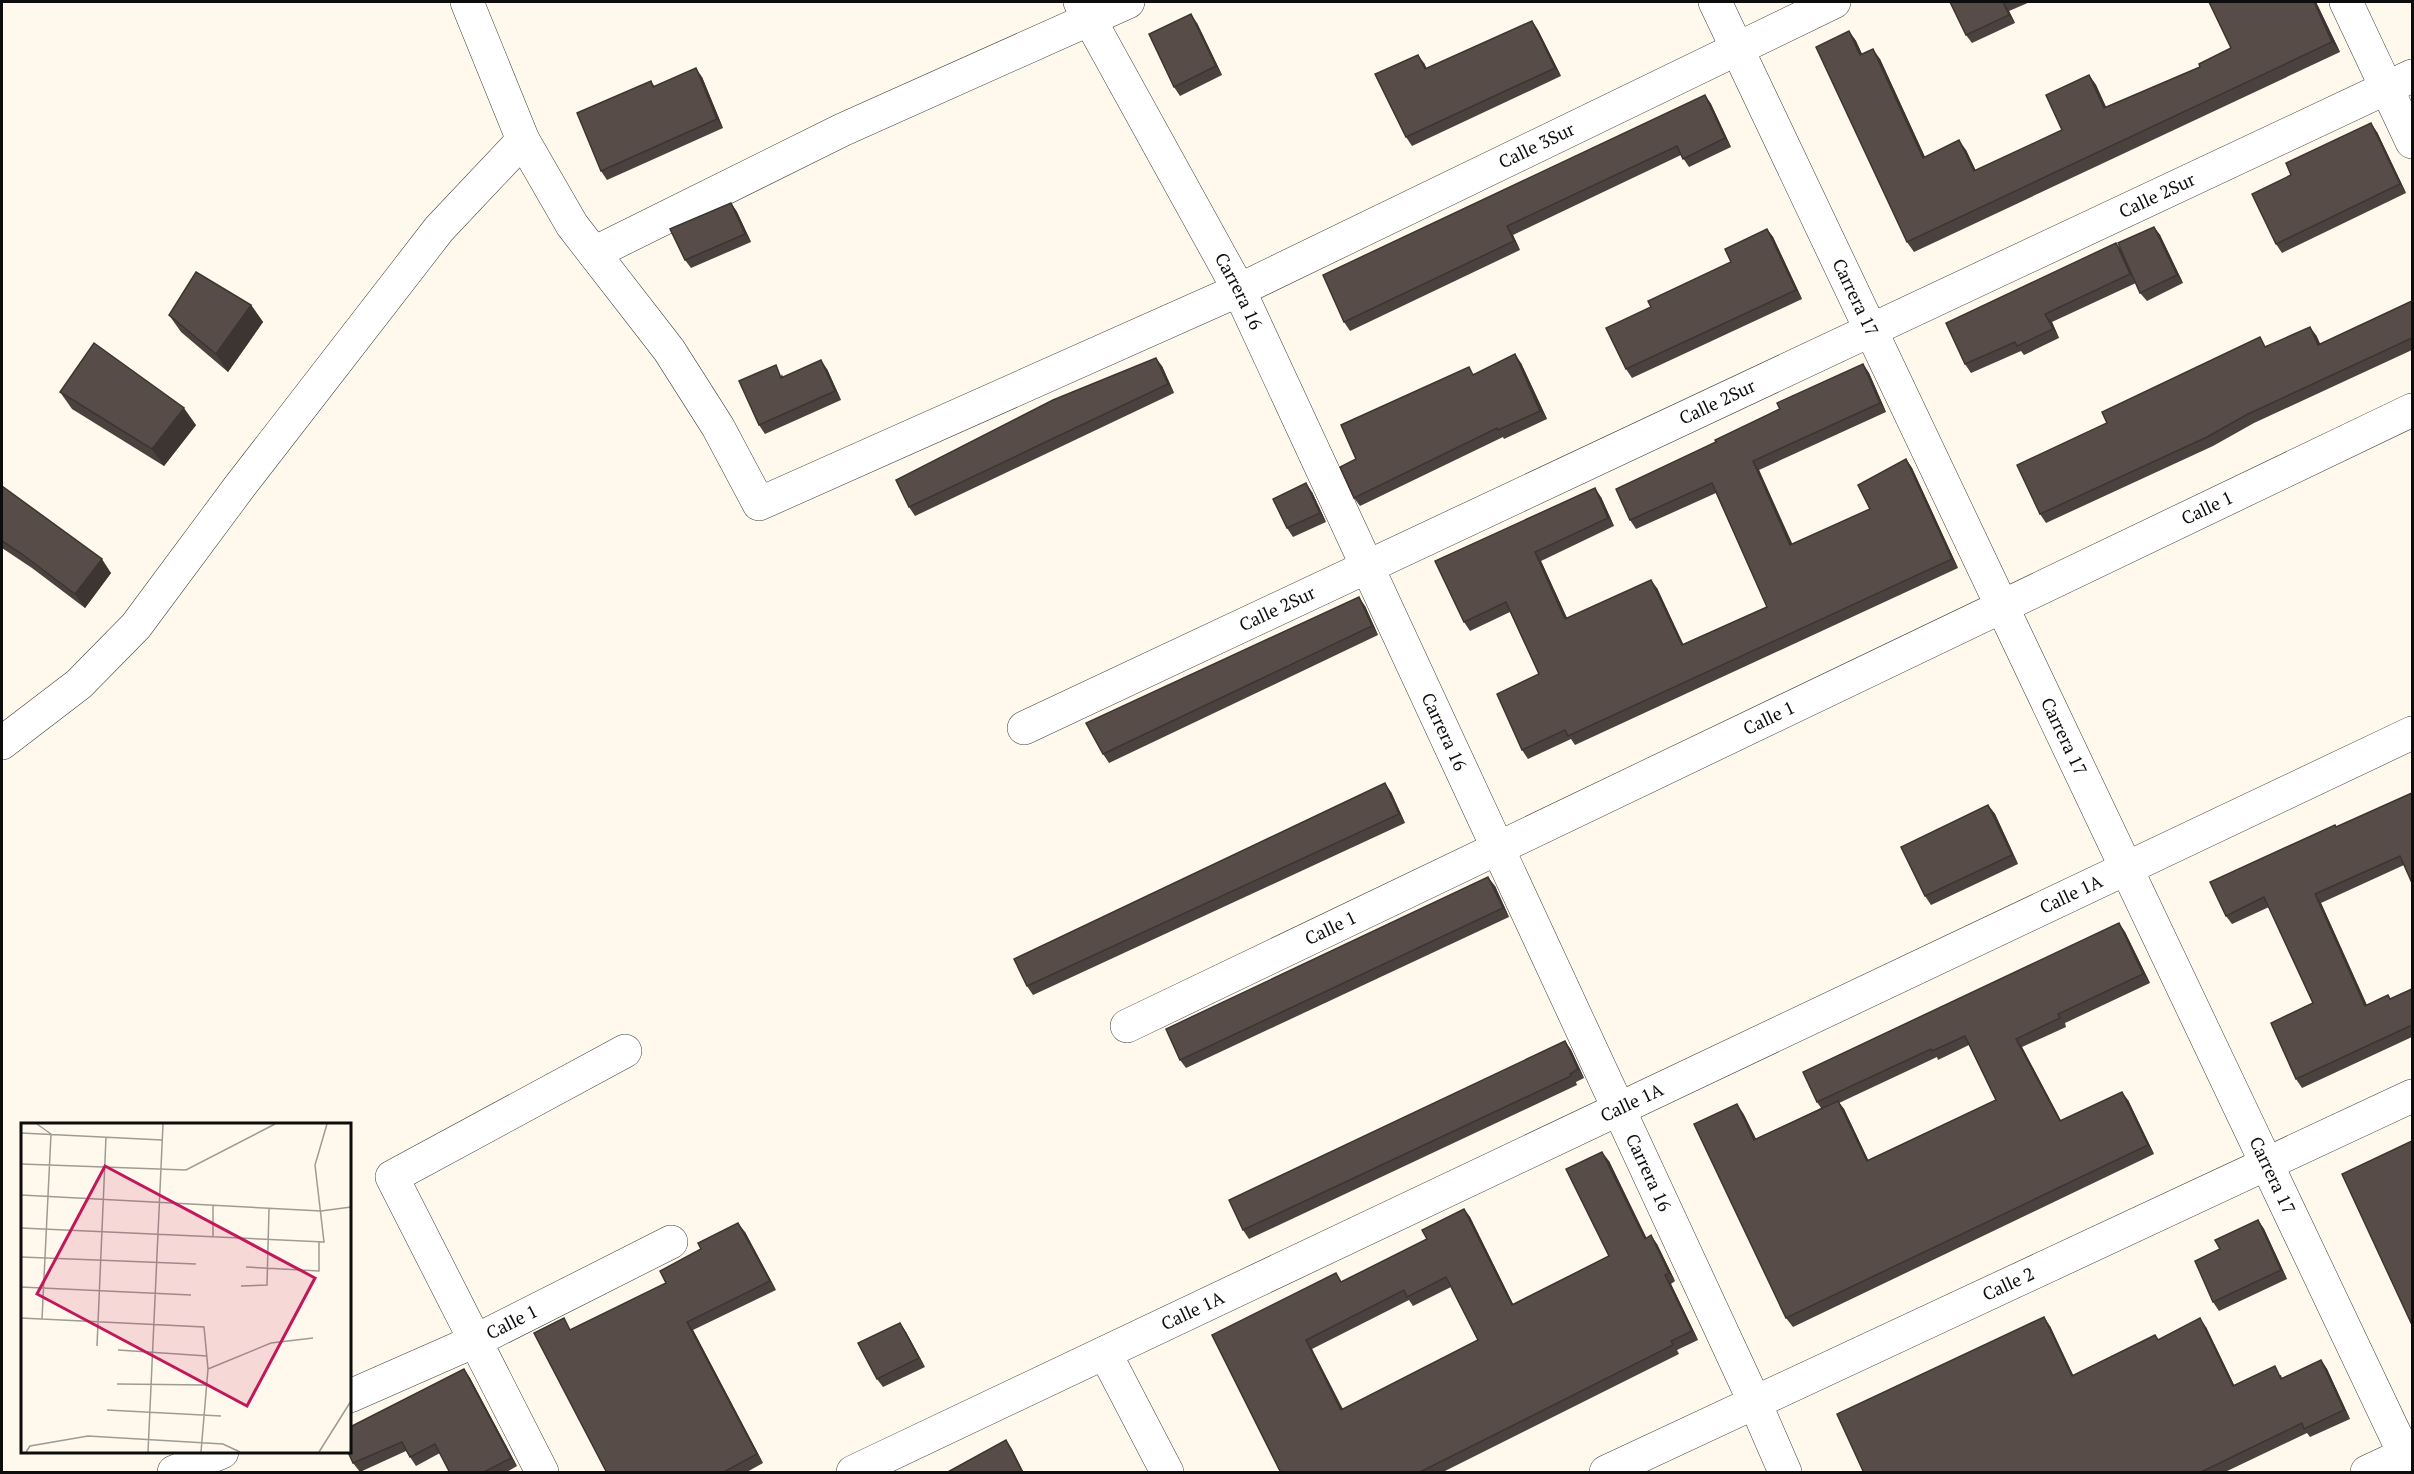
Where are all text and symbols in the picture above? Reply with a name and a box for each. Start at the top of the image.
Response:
street label: Calle 3Sur [1494,116,1578,174]
street label: Calle 2Sur [2115,167,2199,223]
street label: Carrera 16 [1210,248,1269,334]
street label: Carrera 17 [1827,254,1885,340]
street label: Calle 2Sur [1675,373,1759,430]
street label: Calle 1 [2177,485,2237,530]
street label: Calle 2Sur [1235,580,1319,636]
street label: Carrera 16 [1416,689,1473,775]
street label: Carrera 17 [2036,693,2093,779]
street label: Calle 1 [1739,695,1798,740]
street label: Calle 1A [2035,868,2107,919]
street label: Calle 1 [1301,905,1360,950]
street label: Calle 1A [1596,1076,1667,1127]
inset map [21,1123,351,1453]
street label: Carrera 16 [1621,1130,1678,1215]
street label: Carrera 17 [2244,1132,2302,1218]
street label: Calle 2 [1978,1261,2038,1306]
street label: Calle 1A [1157,1285,1228,1335]
street label: Calle 1 [482,1298,541,1344]

